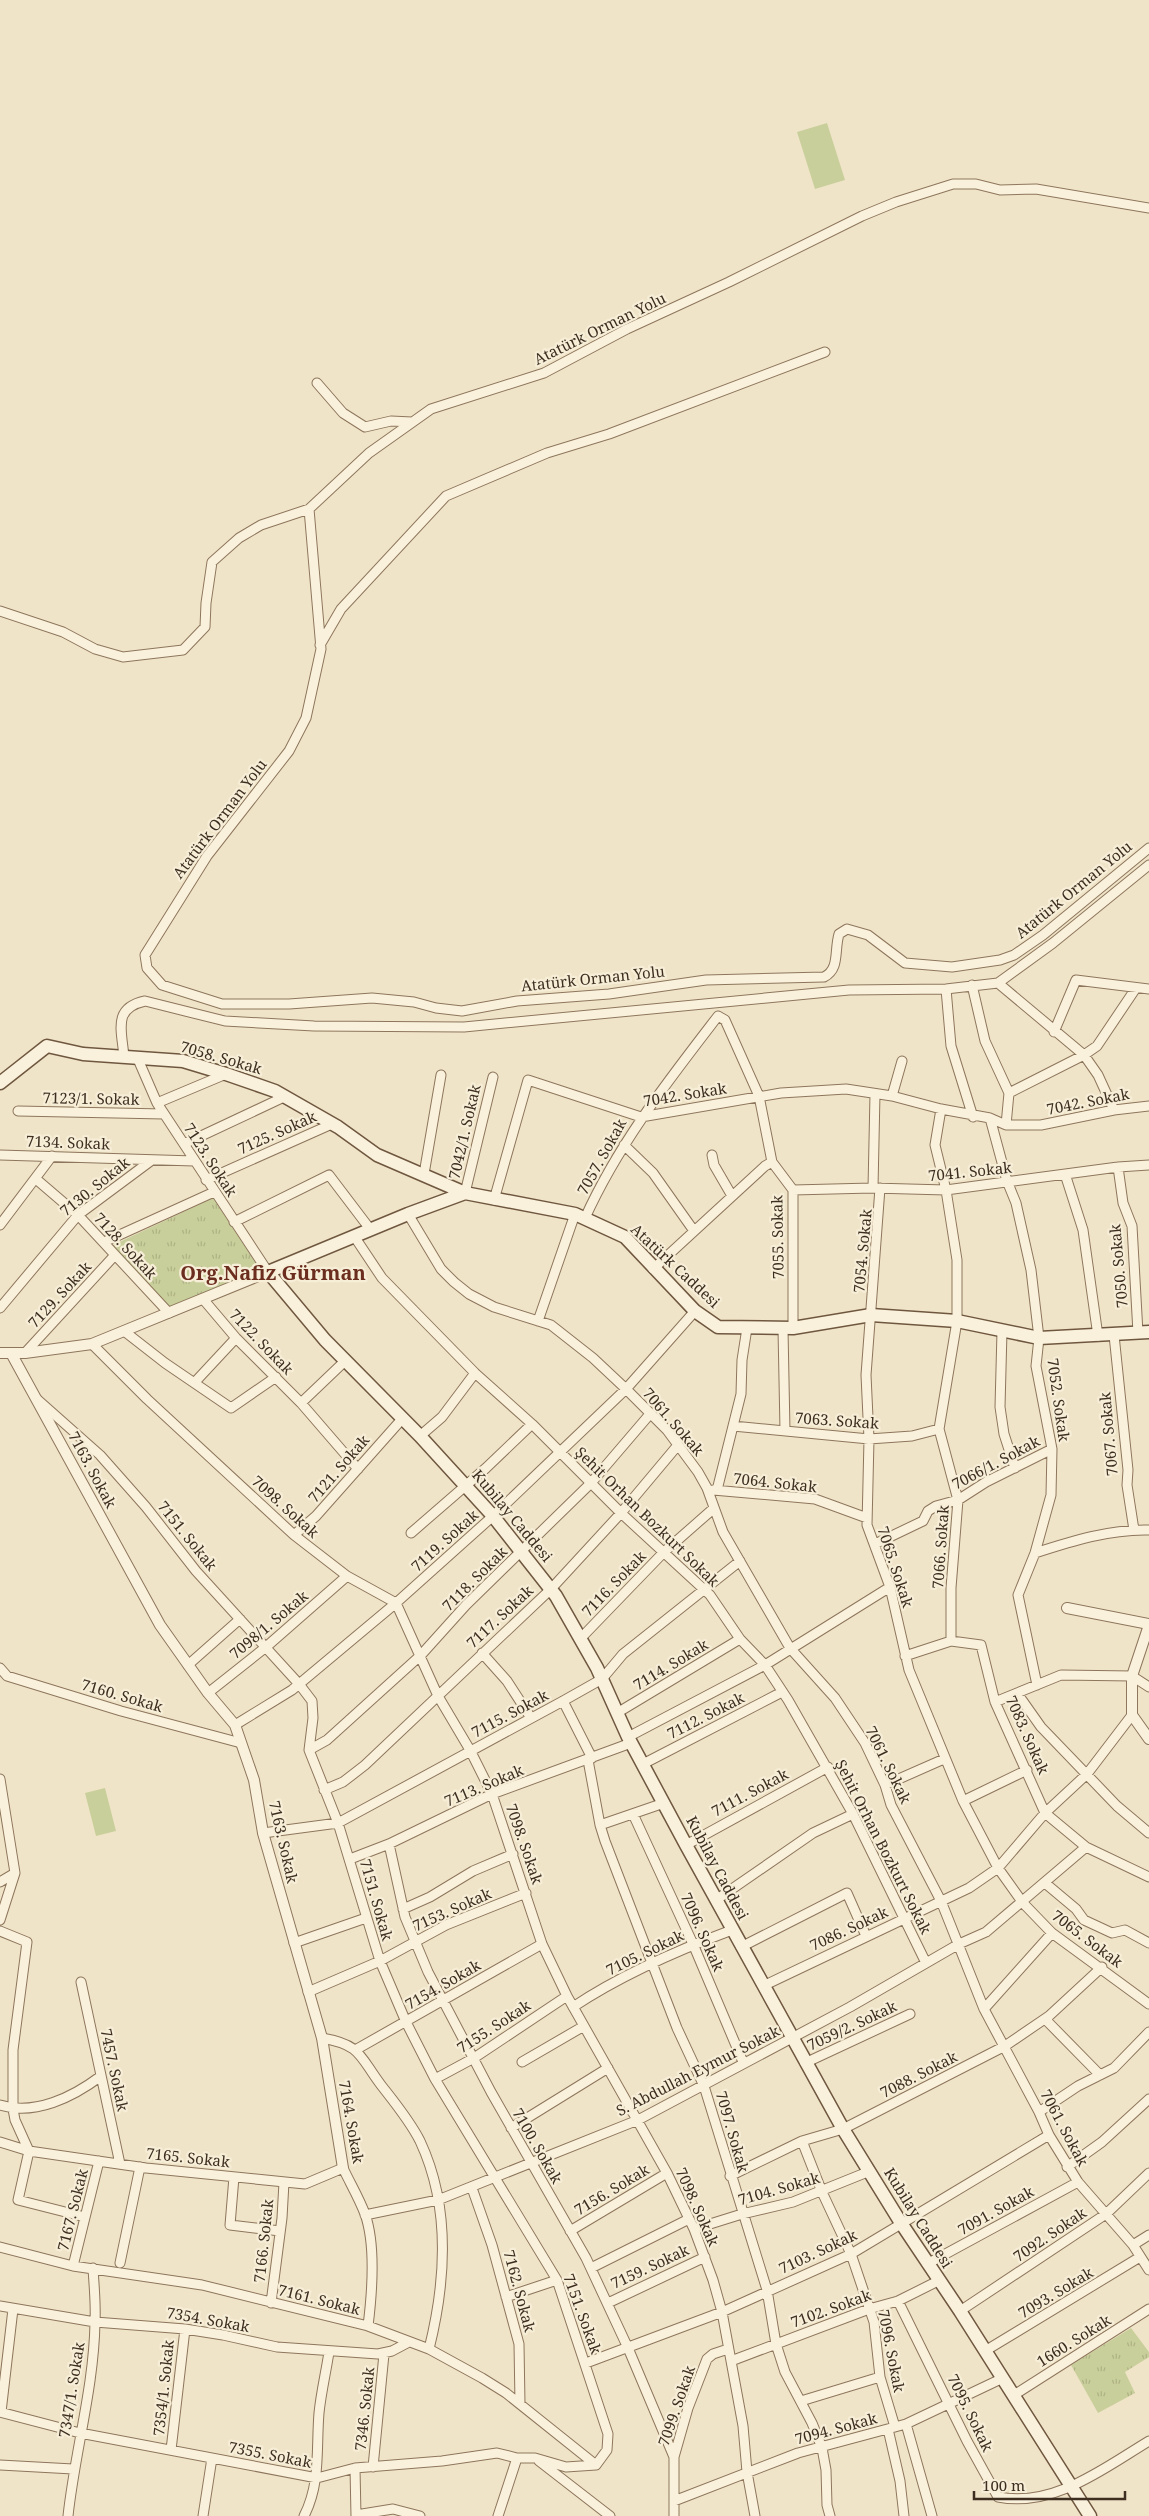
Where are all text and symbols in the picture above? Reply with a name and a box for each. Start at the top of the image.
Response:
street label: Atatürk Orman Yolu [530,287,669,369]
street label: Atatürk Orman Yolu [168,754,271,882]
street label: Atatürk Orman Yolu [1011,836,1136,942]
street label: Atatürk Orman Yolu [520,960,666,995]
street label: 7058. Sokak [178,1036,265,1078]
street label: 7042. Sokak [642,1078,728,1110]
street label: 7042/1. Sokak [443,1082,485,1181]
street label: 7042. Sokak [1045,1083,1131,1119]
street label: 7123/1. Sokak [42,1087,140,1109]
street label: 7125. Sokak [234,1106,319,1158]
street label: 7057. Sokak [572,1115,630,1198]
street label: 7123. Sokak [180,1119,242,1200]
street label: 7134. Sokak [26,1131,111,1153]
street label: 7130. Sokak [55,1152,133,1220]
street label: 7041. Sokak [927,1157,1013,1185]
street label: 7055. Sokak [766,1195,788,1279]
street label: 7128. Sokak [90,1208,162,1283]
street label: 7054. Sokak [848,1208,876,1294]
street label: Atatürk Caddesi [627,1219,725,1312]
street label: 7050. Sokak [1104,1223,1132,1309]
street label: 7129. Sokak [23,1257,95,1332]
district label: Org.Nafiz Gürman [180,1259,366,1286]
street label: 7122. Sokak [225,1304,298,1379]
street label: 7052. Sokak [1043,1357,1075,1443]
street label: 7061. Sokak [639,1383,709,1460]
street label: 7067. Sokak [1094,1391,1122,1477]
street label: 7063. Sokak [794,1407,880,1433]
street label: 7163. Sokak [64,1428,122,1512]
street label: 7121. Sokak [303,1430,373,1507]
street label: 7066/1. Sokak [948,1430,1043,1494]
street label: Şehit Orhan Bozkurt Sokak [571,1442,724,1591]
street label: Kubilay Caddesi [468,1465,557,1566]
street label: 7064. Sokak [732,1468,818,1496]
street label: 7098. Sokak [248,1471,324,1542]
street label: 7151. Sokak [154,1496,222,1574]
street label: 7066. Sokak [927,1504,953,1590]
street label: 7119. Sokak [406,1505,482,1576]
street label: 7065. Sokak [873,1524,919,1610]
street label: 7118. Sokak [438,1541,511,1615]
street label: 7116. Sokak [577,1546,650,1620]
street label: 7117. Sokak [462,1580,537,1652]
street label: 7098/1. Sokak [225,1585,312,1663]
street label: 7114. Sokak [629,1634,712,1694]
street label: 7160. Sokak [79,1674,166,1716]
street label: 7115. Sokak [468,1684,552,1742]
street label: 7112. Sokak [664,1687,748,1743]
street label: 7083. Sokak [1002,1692,1054,1777]
street label: 7061. Sokak [861,1722,916,1807]
street label: Şehit Orhan Bozkurt Sokak [831,1756,937,1937]
street label: 7113. Sokak [441,1759,526,1811]
street label: 7111. Sokak [708,1763,792,1821]
street label: 7163. Sokak [265,1799,303,1885]
street label: 7098. Sokak [502,1801,548,1887]
street label: Kubilay Caddesi [682,1812,754,1923]
street label: 7151. Sokak [356,1857,398,1943]
street label: 7153. Sokak [409,1883,494,1935]
street label: 7096. Sokak [677,1889,729,1974]
street label: 7086. Sokak [806,1901,891,1955]
street label: 7065. Sokak [1048,1905,1127,1972]
street label: 7105. Sokak [602,1925,687,1980]
street label: 7154. Sokak [401,1954,484,2014]
street label: 7155. Sokak [453,1995,534,2057]
street label: 7059/2. Sokak [804,1996,900,2055]
street label: S. Abdullah Eymur Sokak [612,2020,783,2120]
street label: 7457. Sokak [96,2027,134,2113]
street label: 7088. Sokak [877,2046,961,2102]
street label: 7164. Sokak [335,2079,369,2165]
street label: 7061. Sokak [1036,2086,1094,2170]
street label: 7097. Sokak [712,2089,754,2175]
street label: 7100. Sokak [508,2104,568,2187]
street label: 7165. Sokak [145,2143,231,2171]
street label: 7156. Sokak [570,2159,653,2219]
street label: 7098. Sokak [672,2164,724,2249]
street label: Kubilay Caddesi [880,2164,958,2272]
street label: 7167. Sokak [52,2166,92,2253]
street label: 7104. Sokak [736,2167,822,2209]
street label: 7091. Sokak [954,2181,1037,2239]
street label: 7166. Sokak [249,2198,277,2284]
street label: 7092. Sokak [1009,2202,1090,2266]
street label: 7103. Sokak [775,2224,860,2278]
street label: 7159. Sokak [607,2239,692,2293]
street label: 7162. Sokak [499,2248,541,2334]
street label: 7093. Sokak [1014,2262,1097,2322]
street label: 7151. Sokak [559,2271,607,2357]
street label: 7161. Sokak [276,2279,363,2319]
street label: 7102. Sokak [788,2284,874,2332]
street label: 7354. Sokak [165,2302,251,2336]
street label: 7096. Sokak [874,2308,910,2394]
street label: 1660. Sokak [1033,2309,1115,2371]
street label: 7354/1. Sokak [148,2339,178,2437]
street label: 7347/1. Sokak [54,2340,88,2439]
street label: 7099. Sokak [653,2363,699,2449]
street label: 7346. Sokak [350,2366,378,2452]
street label: 7095. Sokak [943,2370,998,2455]
street label: 7094. Sokak [793,2407,879,2449]
street label: 7355. Sokak [227,2436,314,2472]
scale bar [974,2468,1125,2500]
text: 100 m [982,2475,1025,2495]

